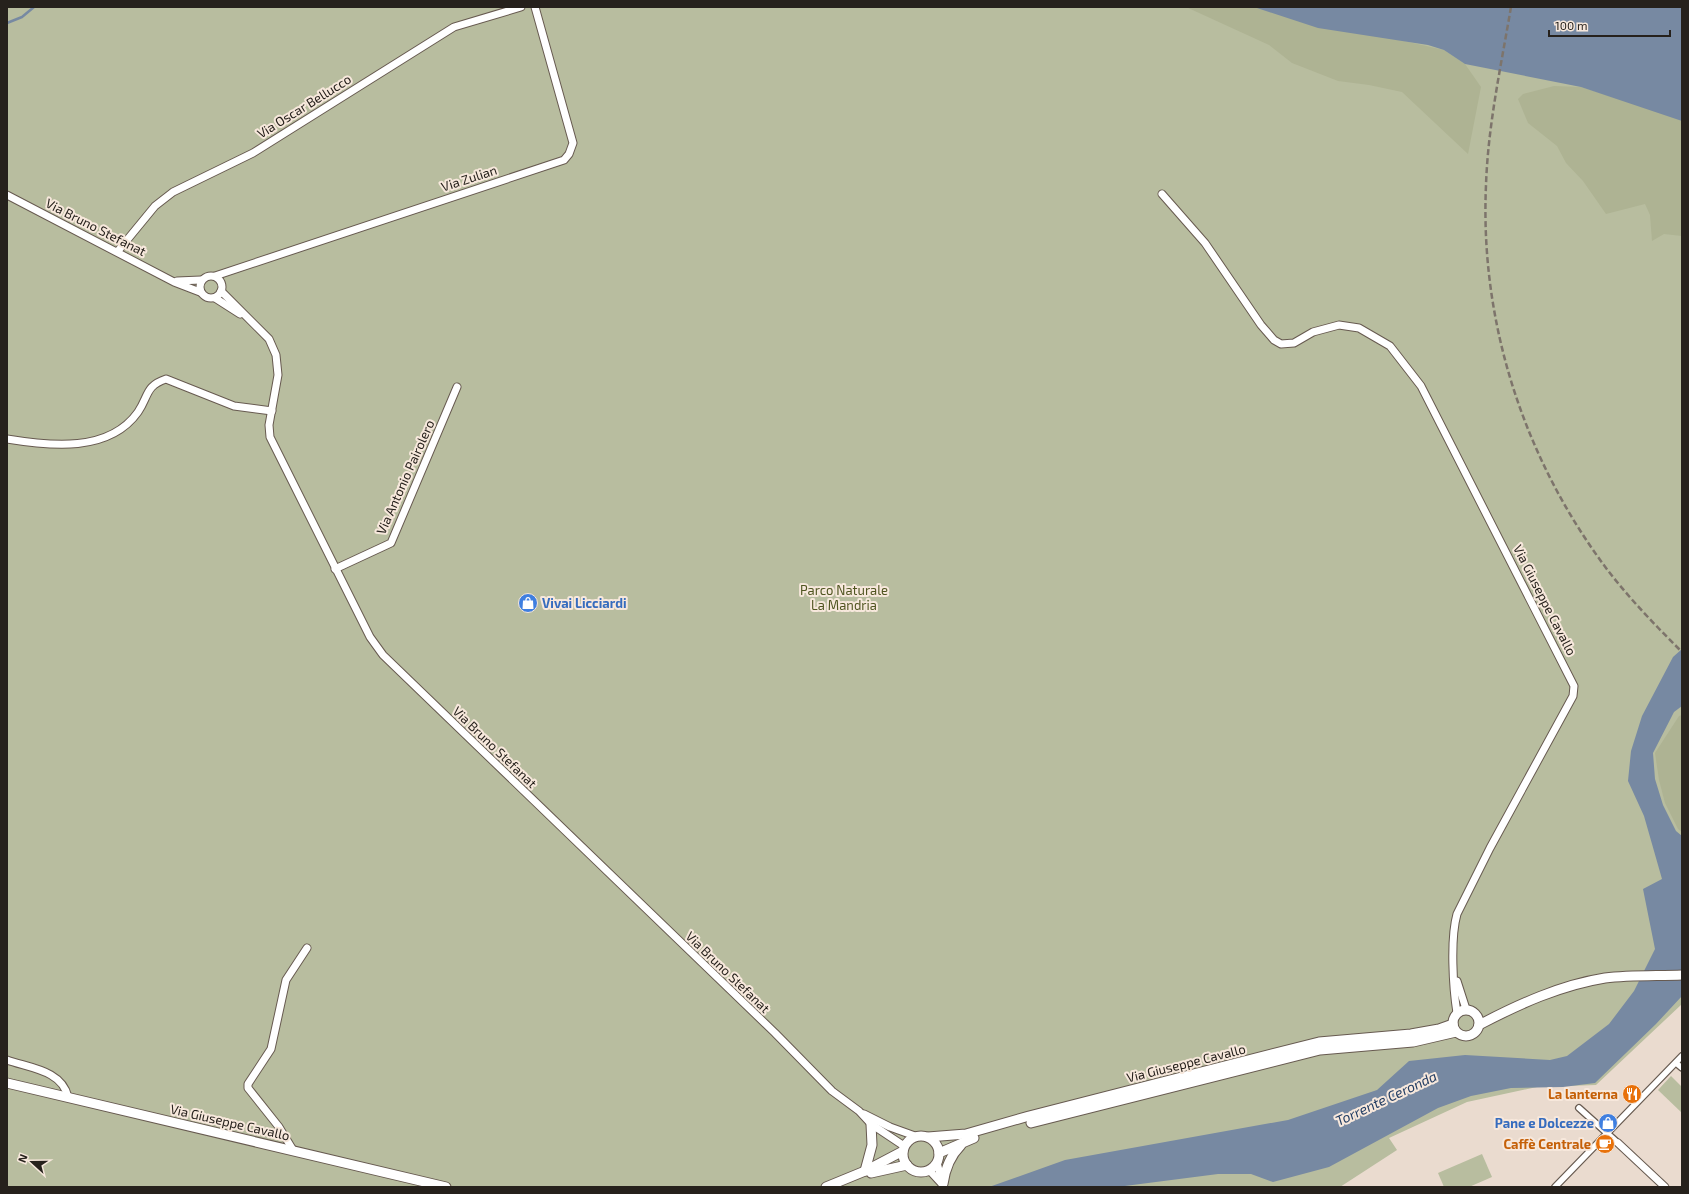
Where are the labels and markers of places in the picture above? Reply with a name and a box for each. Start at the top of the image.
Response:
shop icon: Vivai Licciardi [517,592,539,614]
place label: Vivai Licciardi [542,595,627,611]
restaurant icon: La lanterna [1621,1083,1643,1105]
place label: La lanterna [1548,1086,1618,1102]
shop icon: Pane e Dolcezze [1597,1112,1619,1134]
place label: Pane e Dolcezze [1495,1115,1594,1131]
cafe icon: Caffè Centrale [1594,1133,1616,1155]
place label: Caffè Centrale [1503,1136,1591,1152]

